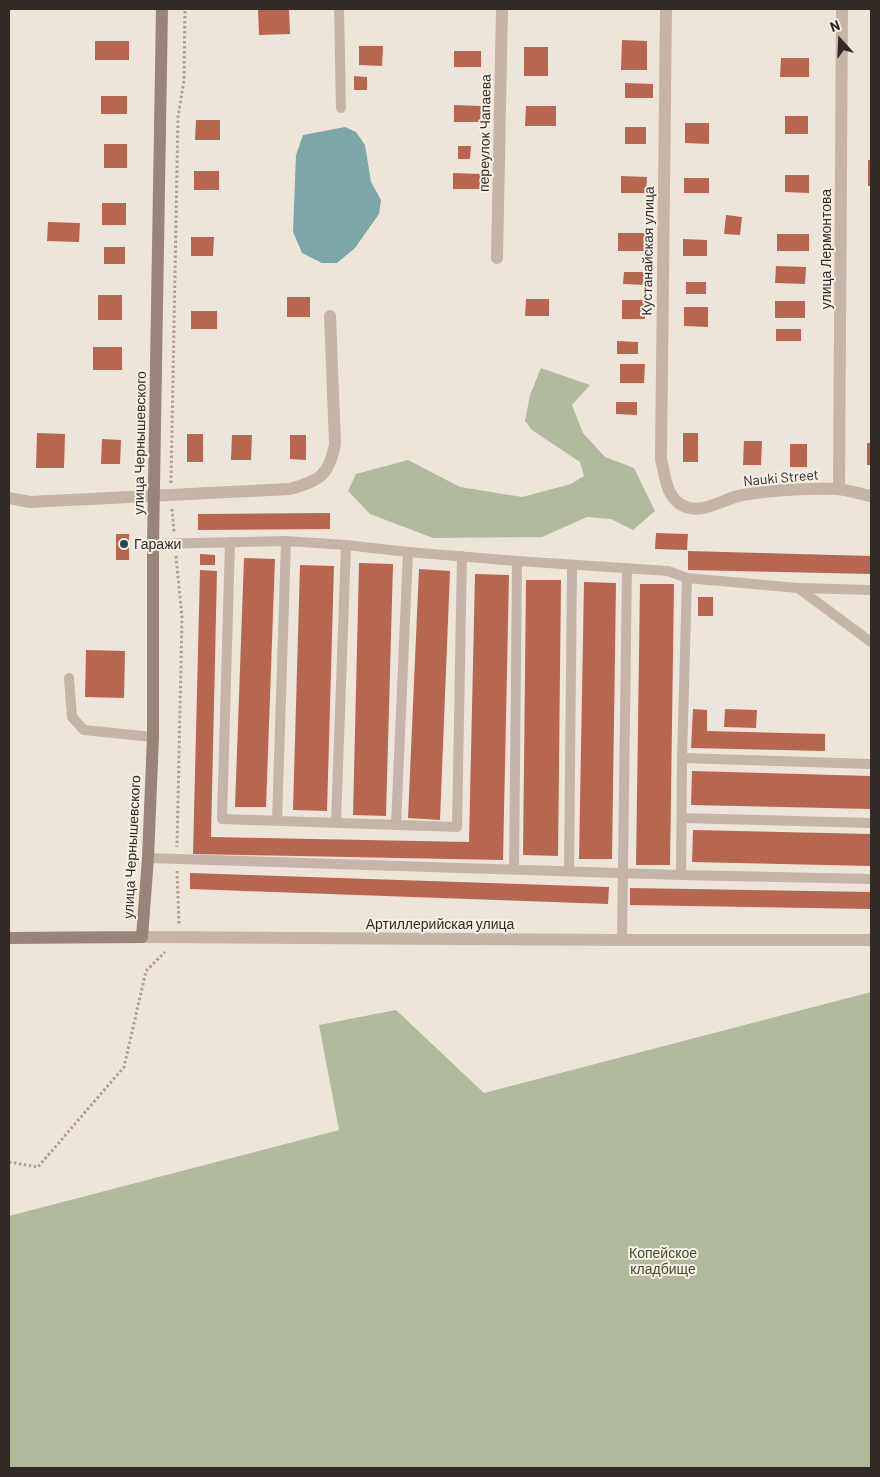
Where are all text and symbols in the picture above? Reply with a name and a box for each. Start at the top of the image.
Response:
north arrow [815,15,865,65]
text: N [827,16,842,35]
street label: переулок Чапаева [476,74,494,192]
street label: Кустанайская улица [638,186,658,316]
street label: улица Лермонтова [818,189,834,309]
street label: улица Чернышевского [130,371,150,515]
street label: Nauki Street [743,466,819,490]
place label: Гаражи [134,536,181,552]
marker: Гаражи [118,538,130,550]
street label: улица Чернышевского [120,775,144,919]
street label: Артиллерийская улица [366,916,514,932]
park label: Копейское кладбище [629,1245,697,1278]

